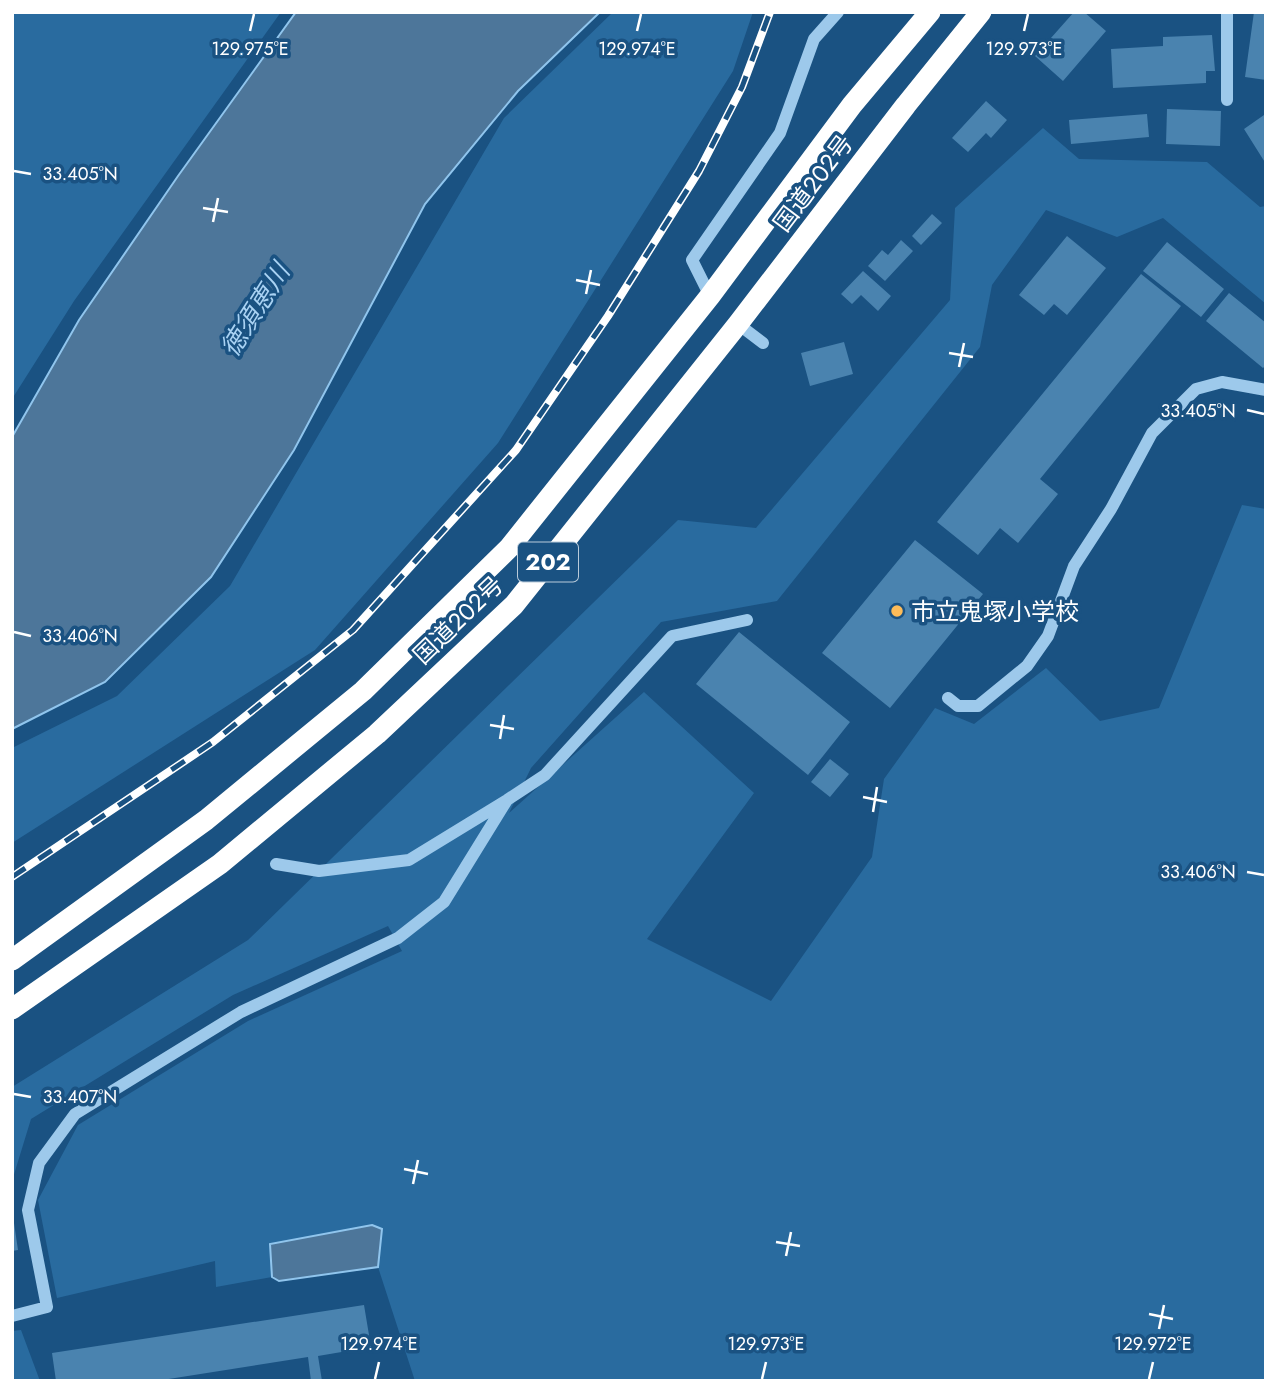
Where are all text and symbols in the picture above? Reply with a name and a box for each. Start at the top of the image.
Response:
text: 129.975°E [211,36,289,62]
text: 129.974°E [598,36,676,62]
text: 129.973°E [986,36,1062,62]
street label: 国道202号 [765,127,861,239]
text: 33.405°N [42,161,118,187]
water label: 徳須恵川 [211,253,300,364]
text: 33.405°N [1160,398,1236,424]
road number: 202 [518,542,578,582]
street label: 国道202号 [405,568,511,672]
place label: 市立鬼塚小学校 [911,594,1079,629]
marker: 市立鬼塚小学校 [889,603,905,619]
text: 33.406°N [42,623,118,649]
text: 33.406°N [1160,859,1236,885]
text: 33.407°N [43,1084,117,1110]
text: 129.974°E [340,1331,418,1357]
text: 129.973°E [728,1331,804,1357]
text: 129.972°E [1114,1331,1192,1357]

